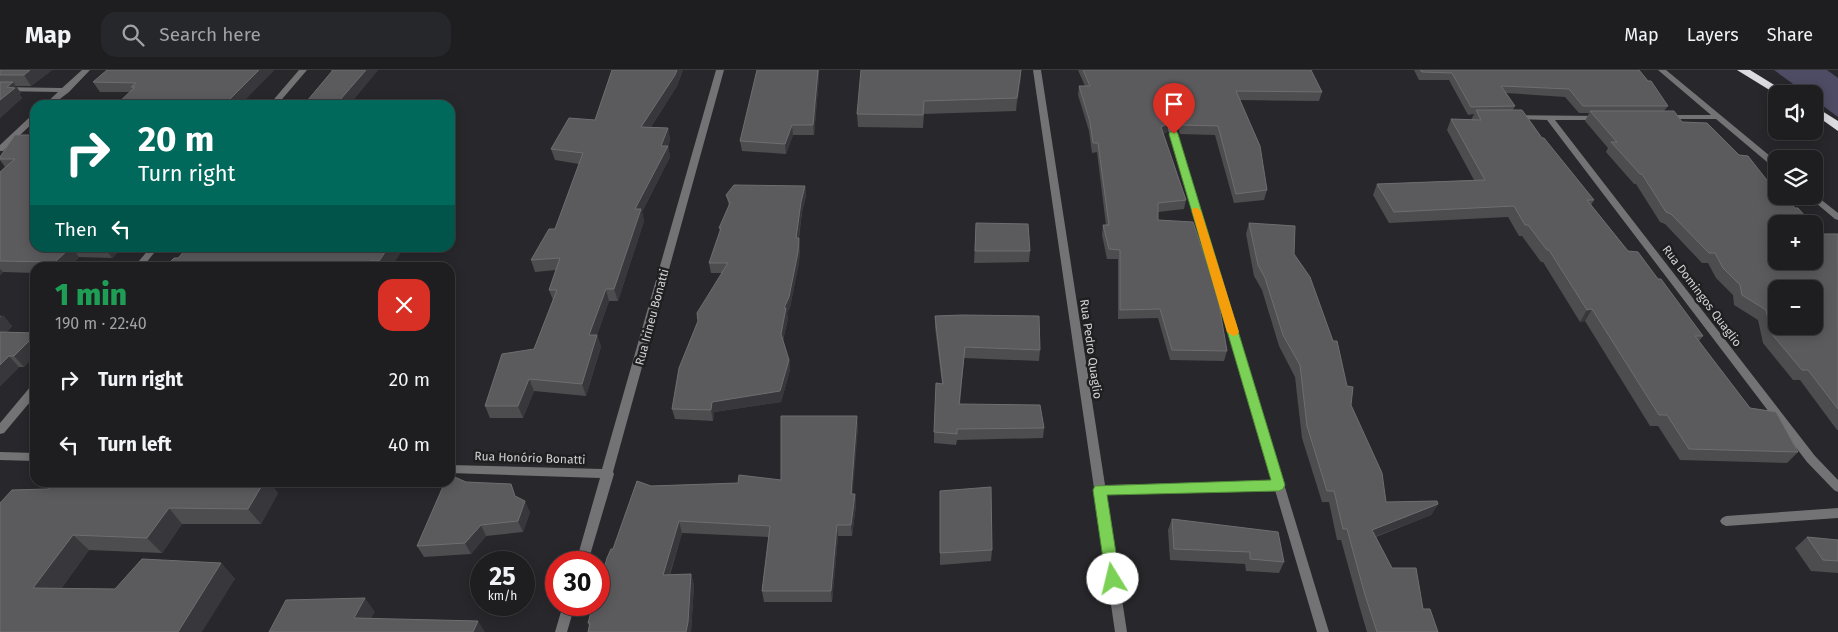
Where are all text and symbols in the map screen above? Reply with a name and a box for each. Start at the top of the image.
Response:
search box [101,12,451,57]
text: Map [25,21,71,49]
icon: search [119,21,147,49]
text: Search here [159,23,261,46]
text: Map [1624,24,1659,46]
text: Layers [1687,24,1739,46]
text: Share [1767,24,1813,46]
pin [1153,83,1195,134]
map controls [1768,85,1823,335]
button: sound [1768,85,1823,140]
icon: arrive [1160,90,1188,118]
text: 20 m [138,118,214,160]
icon: right [55,120,120,185]
button: layers [1768,150,1823,205]
text: Turn right [138,160,235,187]
icon: left [107,215,135,243]
button: + [1768,215,1823,270]
text: Then [55,218,97,241]
street label: Rua Domingos Quaglio [1659,243,1745,349]
street label: Rua Irineu Bonatti [632,267,672,367]
text: 1 min [55,277,127,313]
button: close [378,279,430,331]
button: − [1768,280,1823,335]
street label: Rua Pedro Quaglio [1077,298,1105,400]
text: 190 m · 22:40 [55,314,147,333]
icon: right [55,366,83,394]
text: Turn right [98,368,183,391]
text: 20 m [389,368,430,391]
icon: left [55,431,83,459]
text: Turn left [98,433,172,456]
text: 40 m [388,433,430,456]
street label: Rua Honório Bonatti [474,449,586,467]
speed limit sign: 30 [545,551,610,616]
position arrow [1086,552,1138,604]
text: 25 [489,562,516,592]
text: km/h [488,589,517,603]

